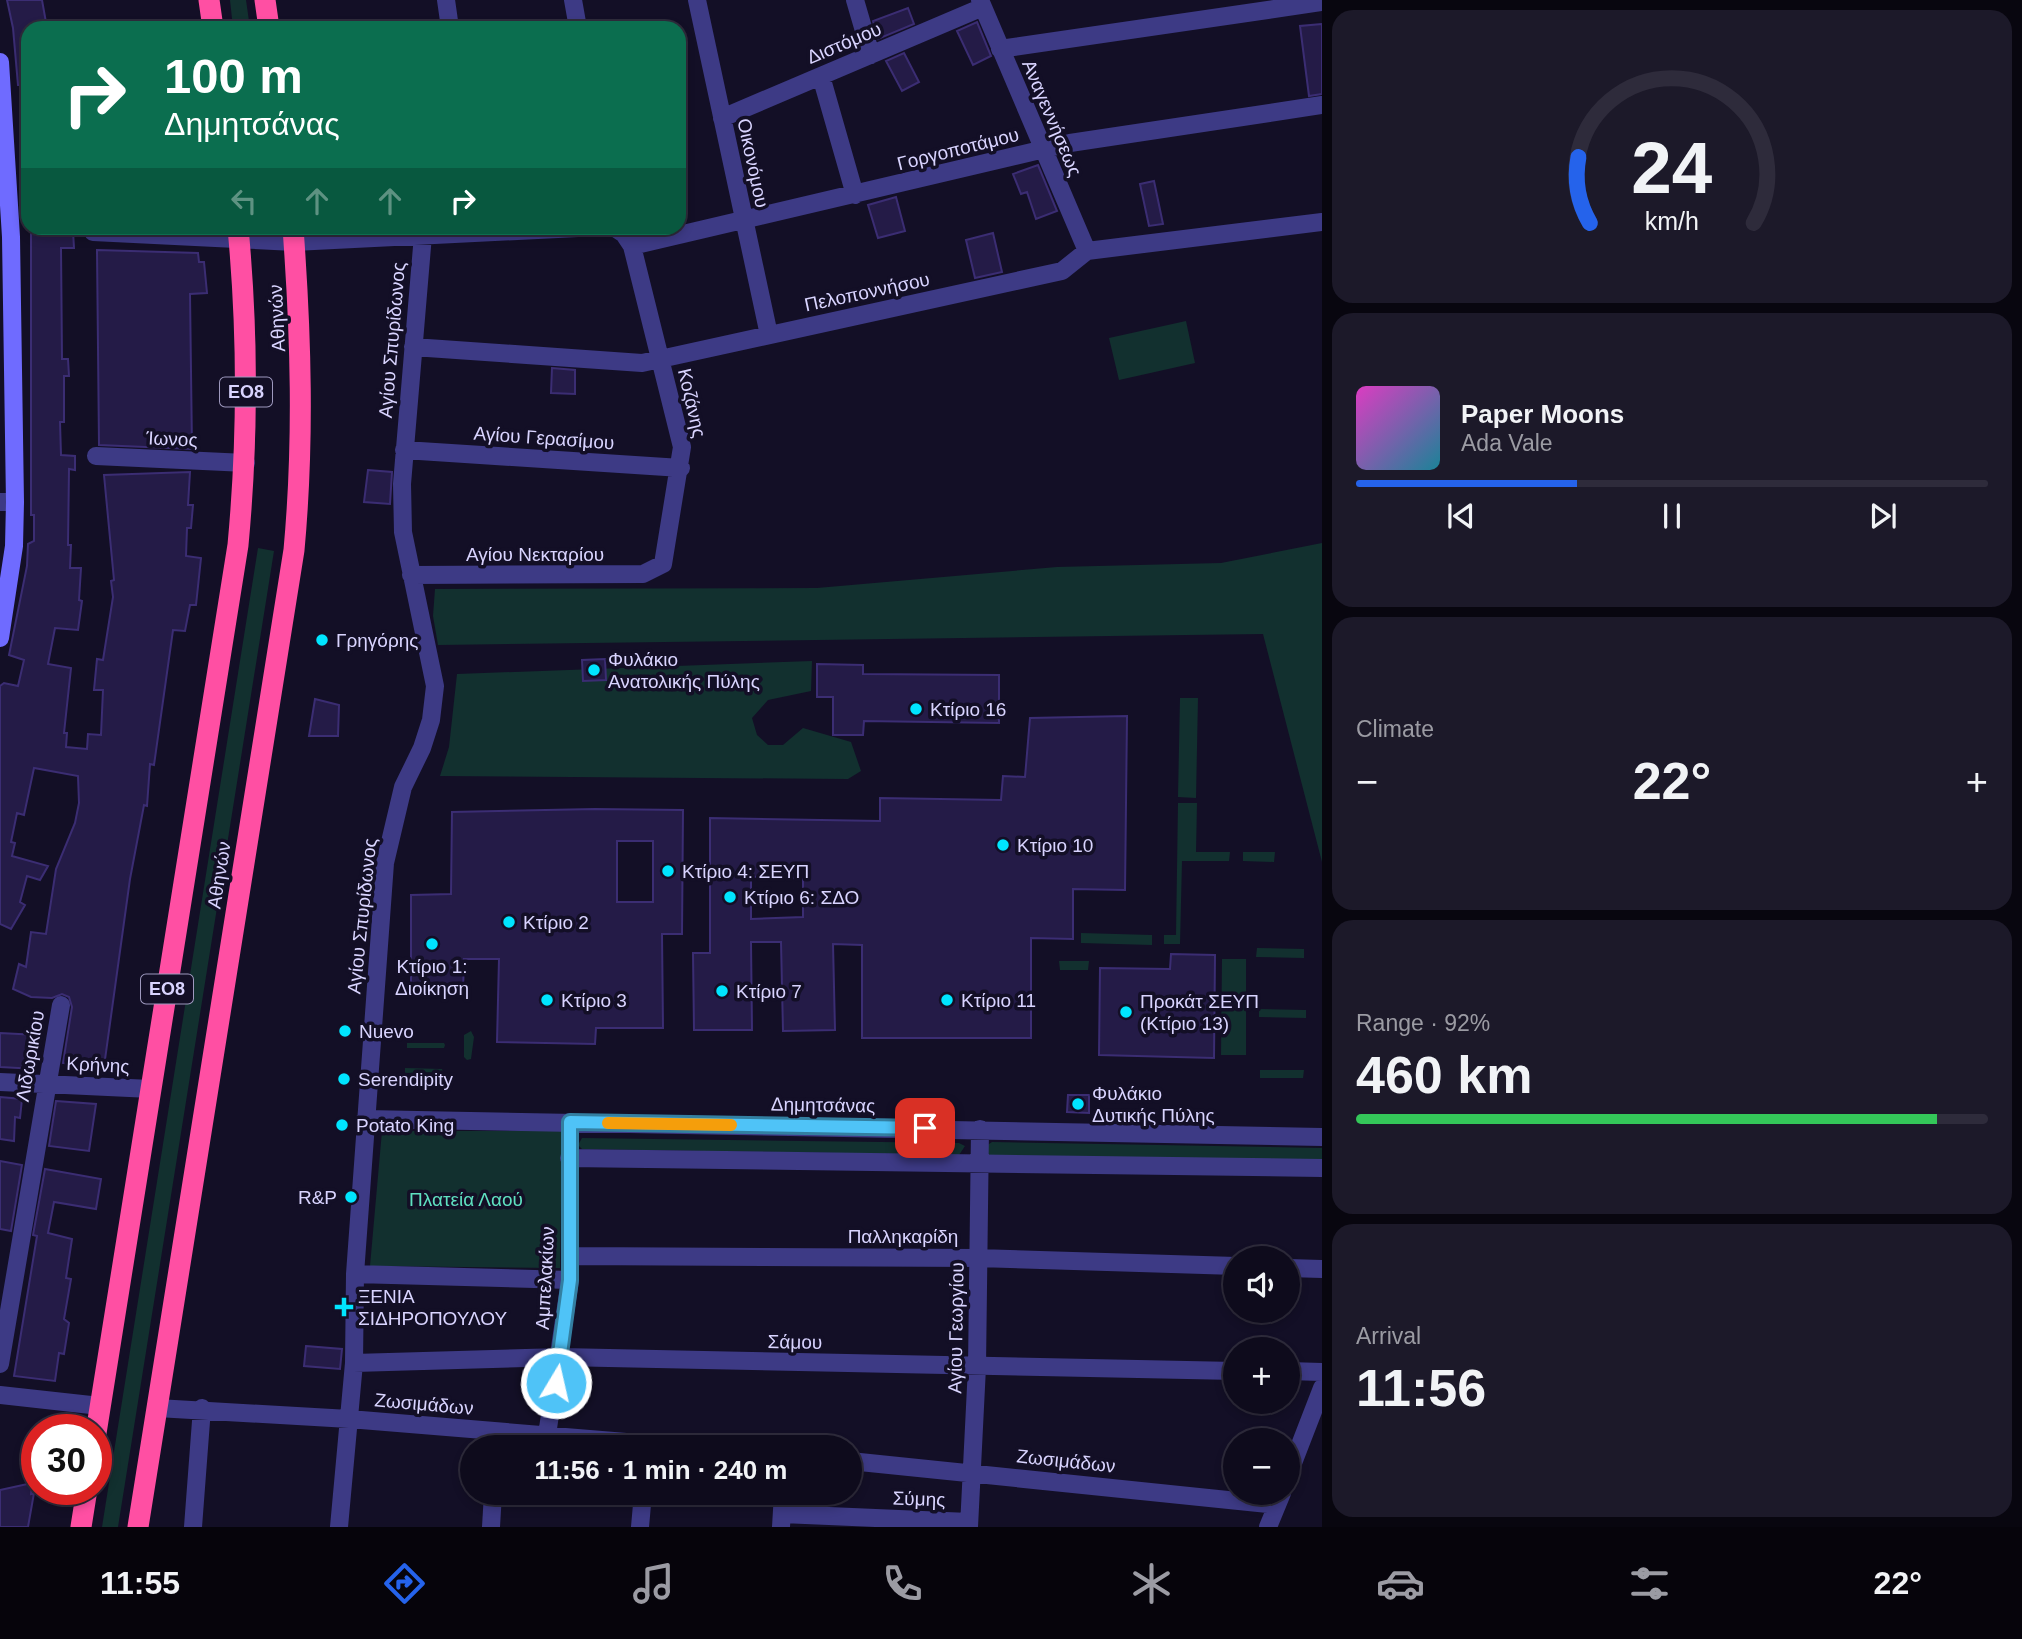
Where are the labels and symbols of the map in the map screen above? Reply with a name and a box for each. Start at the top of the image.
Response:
street label: Διστόμου [804,18,884,68]
street label: Αναγεννήσεως [1018,57,1086,179]
street label: Οικονόμου [733,116,773,210]
street label: Γοργοποτάμου [895,124,1021,174]
street label: Αγίου Σπυρίδωνος [375,261,409,419]
street label: Πελοποννήσου [803,268,931,316]
street label: Αθηνών [265,284,289,352]
street label: Κοζάνης [674,366,710,440]
road number: ΕΟ8 [220,378,272,406]
street label: Αγίου Γερασίμου [473,423,615,453]
street label: Ίωνος [145,427,198,451]
street label: Αγίου Νεκταρίου [466,544,604,565]
place label: Γρηγόρης [336,630,418,651]
marker: Γρηγόρης [314,632,330,648]
place label: Φυλάκιο Ανατολικής Πύλης [608,649,760,692]
marker: Φυλάκιο Ανατολικής Πύλης [586,662,602,678]
place label: Κτίριο 16 [930,699,1006,720]
marker: Κτίριο 16 [908,701,924,717]
place label: Κτίριο 10 [1017,835,1093,856]
street label: Αγίου Σπυρίδωνος [343,837,381,995]
marker: Κτίριο 10 [995,837,1011,853]
street label: Αθηνών [203,840,235,910]
place label: Κτίριο 4: ΣΕΥΠ [682,861,809,882]
marker: Κτίριο 4: ΣΕΥΠ [660,863,676,879]
place label: Κτίριο 6: ΣΔΟ [744,887,859,908]
marker: Κτίριο 6: ΣΔΟ [722,889,738,905]
place label: Κτίριο 2 [523,912,589,933]
marker: Κτίριο 2 [501,914,517,930]
marker: Κτίριο 1: Διοίκηση [424,936,440,952]
place label: Κτίριο 1: Διοίκηση [395,956,469,999]
road number: ΕΟ8 [141,974,193,1004]
place label: Κτίριο 7 [736,981,802,1002]
marker: Κτίριο 7 [714,983,730,999]
place label: Κτίριο 3 [561,990,627,1011]
place label: Κτίριο 11 [961,990,1036,1011]
place label: Προκάτ ΣΕΥΠ (Κτίριο 13) [1140,991,1259,1034]
marker: Κτίριο 3 [539,992,555,1008]
marker: Κτίριο 11 [939,992,955,1008]
marker: Προκάτ ΣΕΥΠ (Κτίριο 13) [1118,1004,1134,1020]
street label: Λιδωρικίου [12,1009,48,1103]
place label: Nuevo [359,1021,414,1042]
marker: Nuevo [337,1023,353,1039]
street label: Κρήνης [66,1053,130,1077]
place label: Serendipity [358,1069,454,1090]
marker: Serendipity [336,1071,352,1087]
place label: Φυλάκιο Δυτικής Πύλης [1092,1083,1215,1126]
street label: Δημητσάνας [771,1094,875,1116]
marker: Φυλάκιο Δυτικής Πύλης [1070,1096,1086,1112]
pin [895,1098,955,1158]
place label: Potato King [356,1115,454,1136]
marker: Potato King [334,1117,350,1133]
place label: R&P [298,1187,337,1208]
marker: R&P [343,1189,359,1205]
park label: Πλατεία Λαού [409,1189,523,1210]
street label: Αμπελακίων [532,1226,558,1330]
street label: Παλληκαρίδη [848,1226,958,1247]
street label: Αγίου Γεωργίου [944,1262,968,1394]
place label: ΞΕΝΙΑ ΣΙΔΗΡΟΠΟΥΛΟΥ [358,1286,507,1329]
marker: ΞΕΝΙΑ ΣΙΔΗΡΟΠΟΥΛΟΥ [336,1299,352,1315]
street label: Σάμου [768,1331,822,1353]
position arrow [519,1346,593,1420]
street label: Ζωσιμάδων [374,1389,474,1419]
speed limit sign: 30 [21,1414,112,1505]
street label: Ζωσιμάδων [1016,1445,1116,1477]
street label: Σύμης [892,1488,946,1510]

